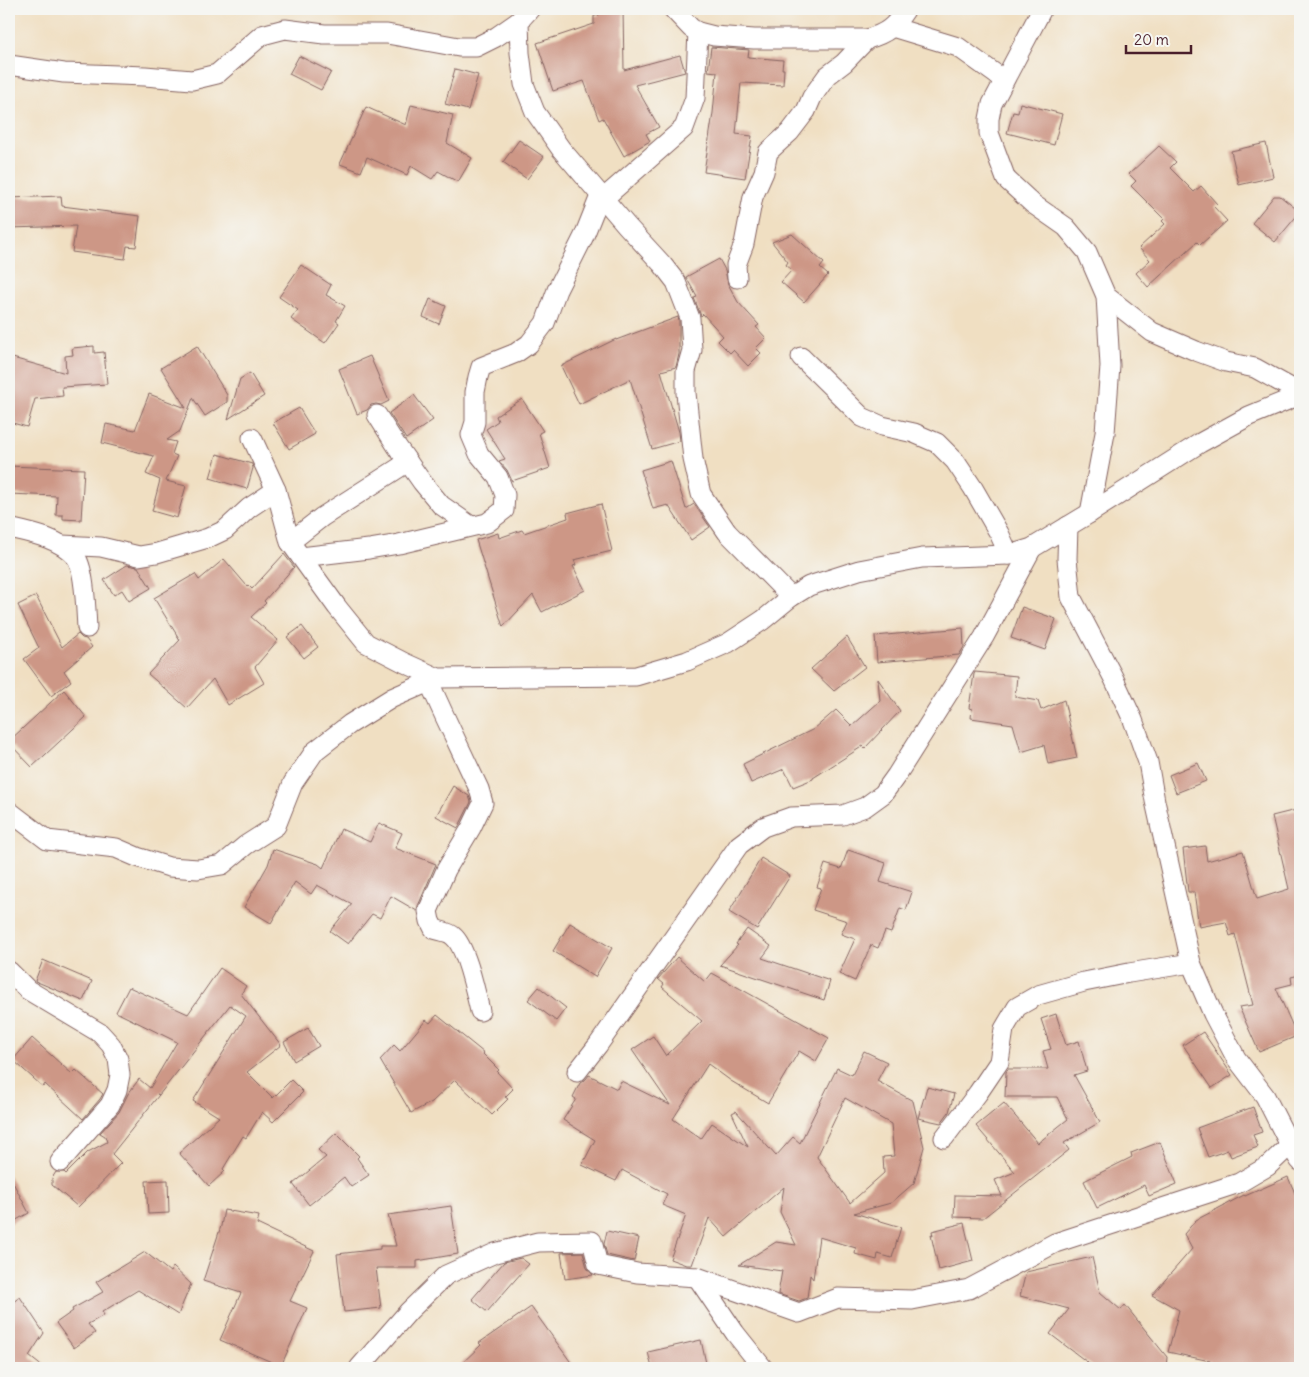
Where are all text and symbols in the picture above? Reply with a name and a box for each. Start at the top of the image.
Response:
scale bar [1126,22,1192,54]
text: 20 m [1134,30,1169,49]

